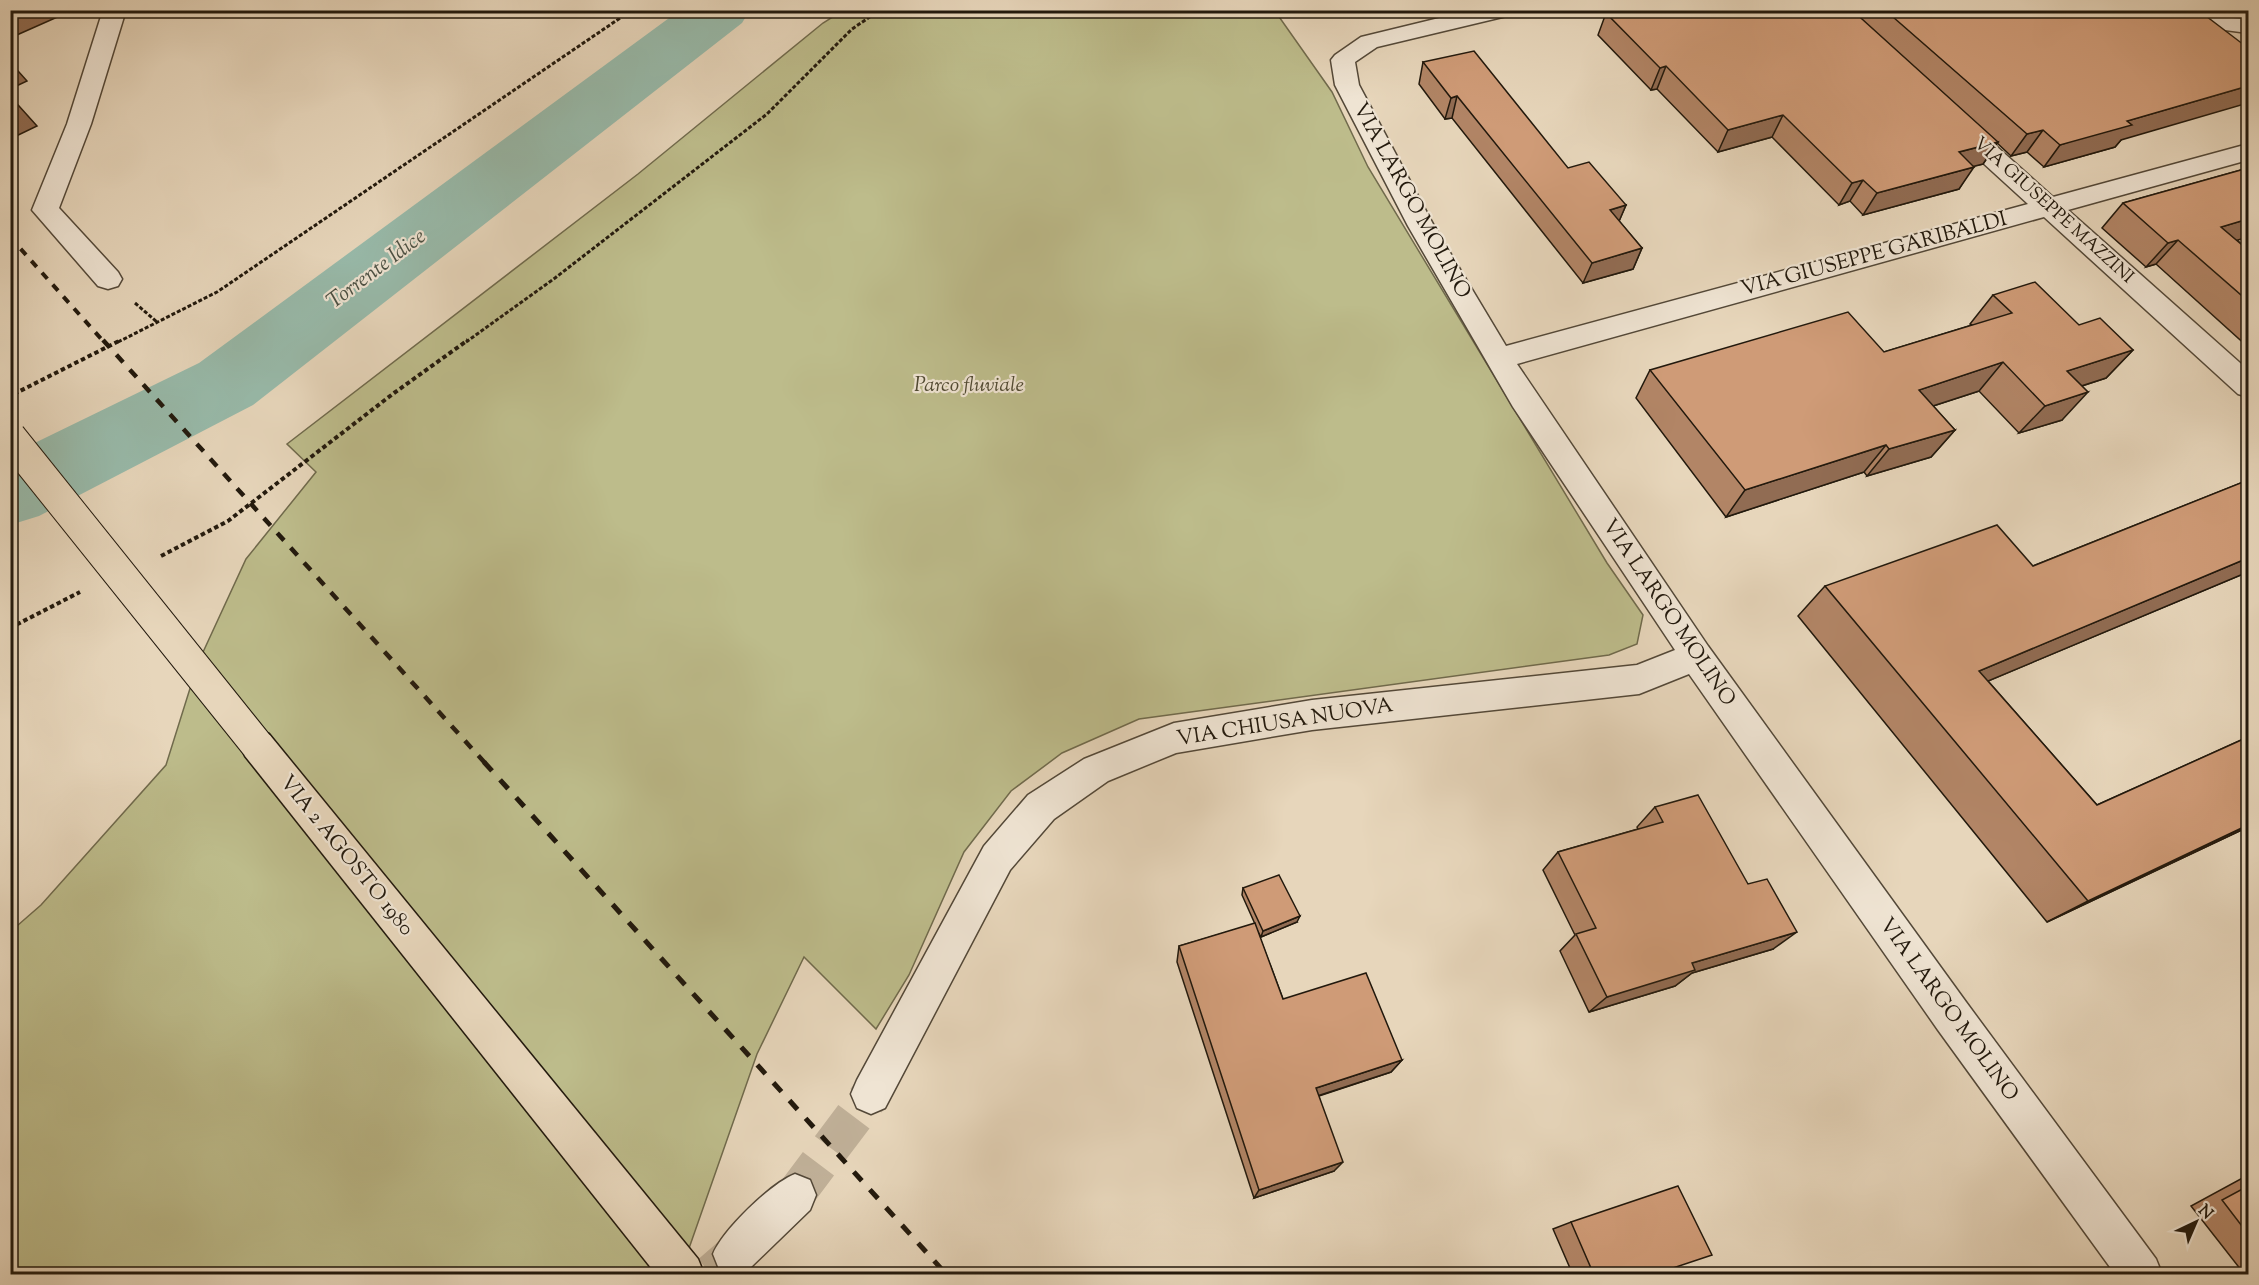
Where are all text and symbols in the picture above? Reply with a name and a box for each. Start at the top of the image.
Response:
street label: VIA LARGO MOLINO [1344,97,1478,305]
street label: VIA GIUSEPPE MAZZINI [1967,132,2139,290]
street label: VIA GIUSEPPE GARIBALDI [1737,205,2011,305]
water label: Torrente Idice [321,222,434,318]
park label: Parco fluviale [914,371,1024,401]
street label: VIA LARGO MOLINO [1594,513,1742,713]
street label: VIA CHIUSA NUOVA [1175,691,1395,755]
street label: VIA 2 AGOSTO 1980 [272,769,420,943]
street label: VIA LARGO MOLINO [1871,912,2025,1108]
north arrow [2166,1192,2226,1252]
text: N [2192,1200,2217,1226]

